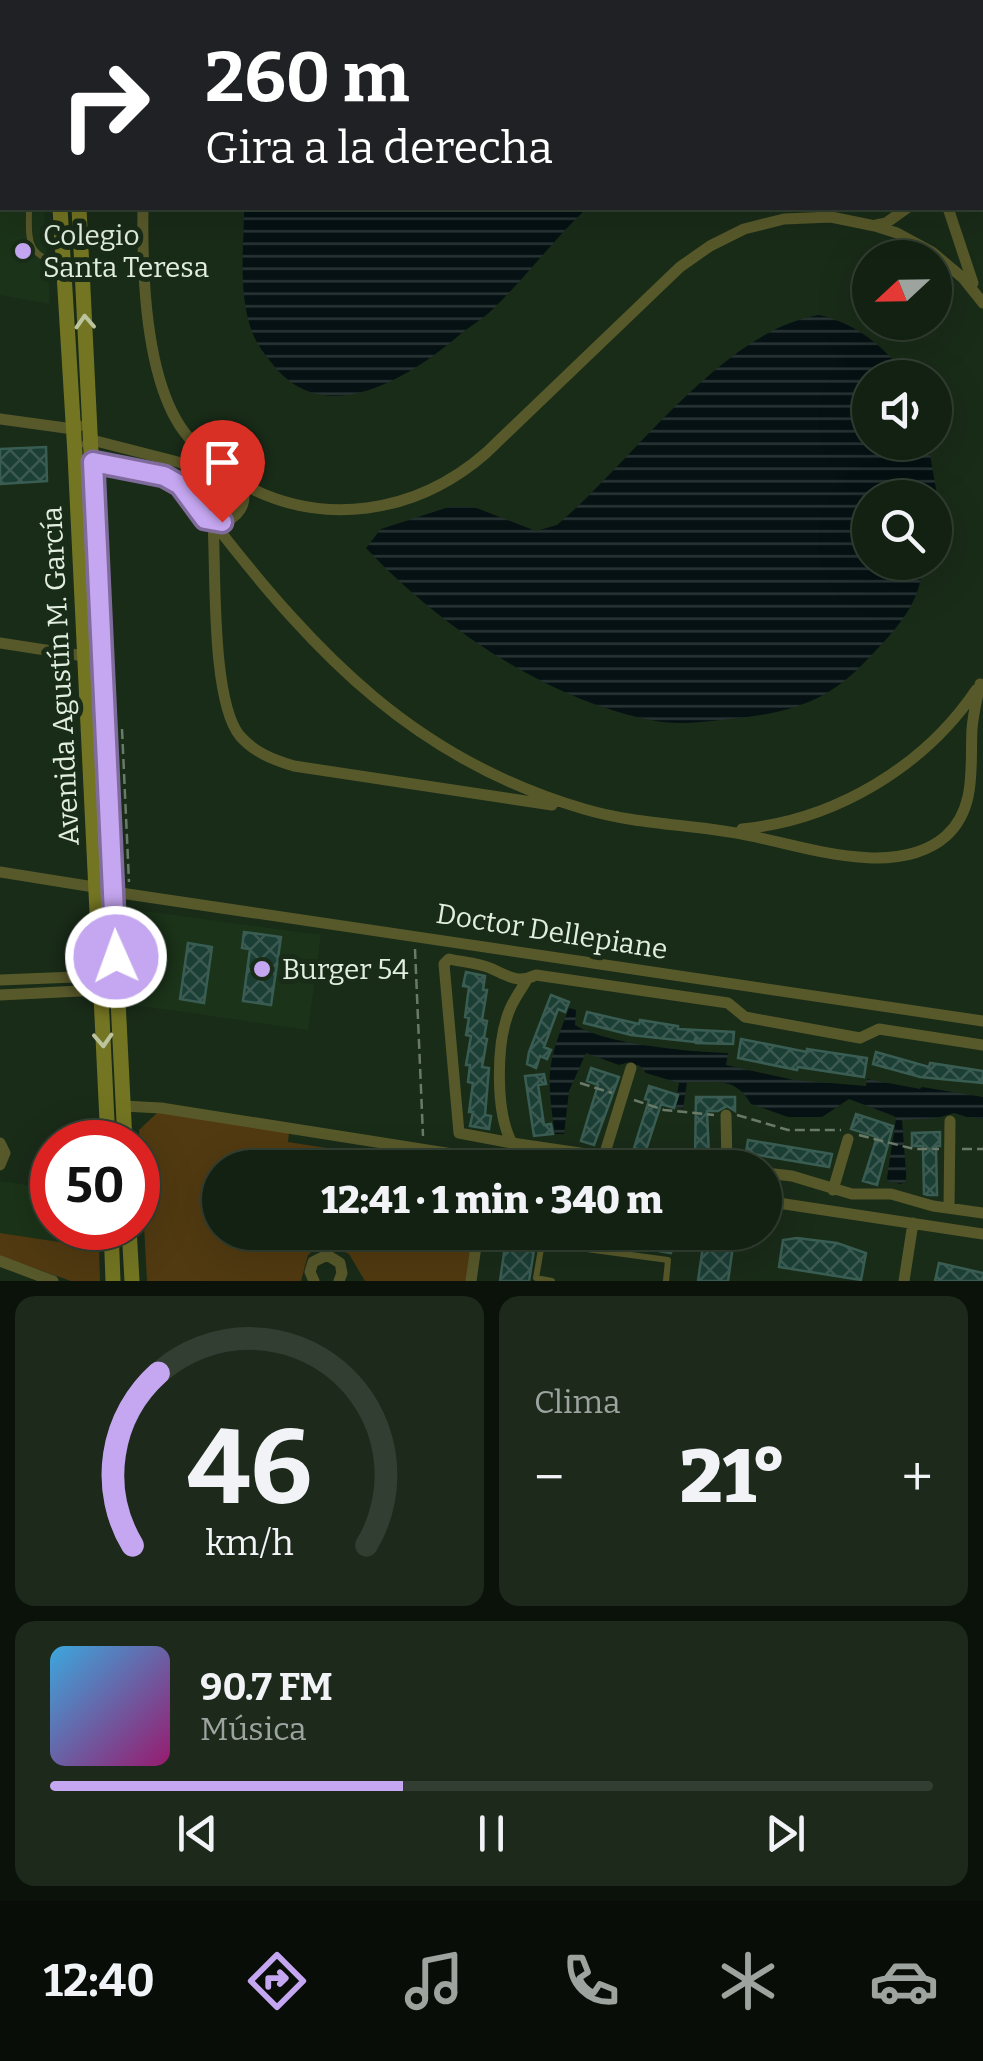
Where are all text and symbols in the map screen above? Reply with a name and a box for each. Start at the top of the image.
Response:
text: 260 m [205,36,410,120]
icon: right [40,40,170,170]
text: Gira a la derecha [205,121,553,175]
place label: Colegio Santa Teresa [43,219,209,284]
marker: Colegio Santa Teresa [12,240,34,262]
north arrow [852,240,952,340]
map controls [852,240,952,580]
one-way arrow [75,314,96,330]
button: sound [852,360,952,460]
pin [180,420,265,523]
icon: arrive [195,435,250,490]
button: search [852,480,952,580]
street label: Avenida Agustín M. García [35,506,86,846]
street label: Doctor Dellepiane [434,897,670,966]
position arrow [64,905,168,1009]
place label: Burger 54 [282,953,409,986]
marker: Burger 54 [251,958,273,980]
one-way arrow [92,1033,113,1049]
speed limit sign: 50 [30,1120,160,1250]
text: 12:41 · 1 min · 340 m [321,1177,663,1223]
text: Clima [534,1383,621,1421]
text: 46 [187,1406,312,1531]
text: 21° [680,1432,786,1522]
text: − [534,1445,564,1511]
text: + [902,1445,933,1511]
text: km/h [205,1522,294,1564]
text: 90.7 FM [200,1664,333,1710]
text: Música [200,1710,307,1748]
icon: previous [170,1806,225,1861]
icon: pause [464,1806,519,1861]
icon: next [758,1806,813,1861]
icon: directions [242,1946,312,2016]
icon: music [399,1946,469,2016]
icon: phone [556,1946,626,2016]
icon: climate [713,1946,783,2016]
icon: car [869,1946,939,2016]
text: 12:40 [43,1954,155,2008]

